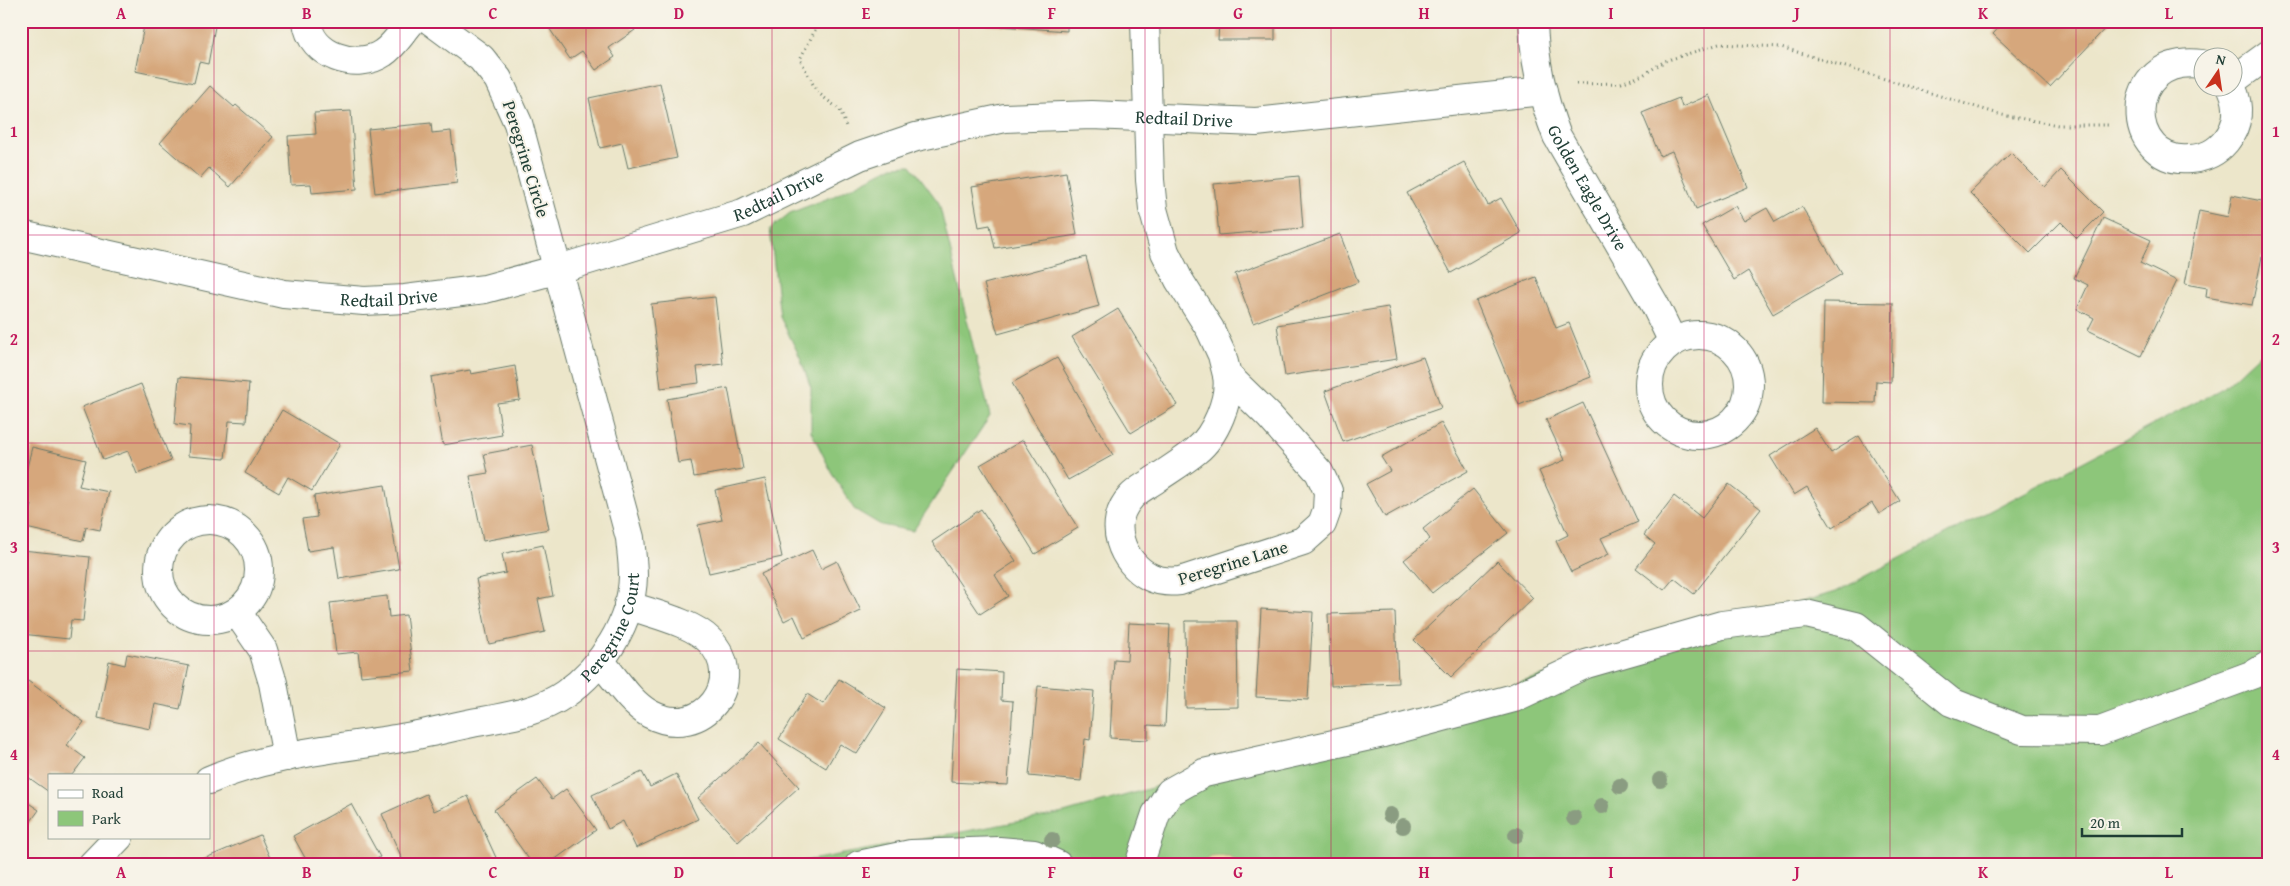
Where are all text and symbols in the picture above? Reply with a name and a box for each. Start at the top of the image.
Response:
text: A [116,1,127,25]
text: B [302,1,312,25]
text: C [488,1,498,25]
text: D [674,1,684,25]
text: E [862,1,871,25]
text: F [1048,1,1056,25]
text: G [1233,1,1243,25]
text: H [1418,1,1430,25]
text: I [1608,1,1614,25]
text: J [1791,1,1800,25]
text: K [1978,1,1989,25]
text: L [2165,1,2174,25]
north arrow [2192,48,2242,98]
text: N [2214,49,2228,70]
street label: Peregrine Circle [496,97,557,221]
street label: Redtail Drive [1135,103,1234,134]
text: 1 [10,119,18,143]
text: 1 [2272,119,2280,143]
street label: Golden Eagle Drive [1541,121,1635,256]
street label: Redtail Drive [730,162,828,228]
street label: Redtail Drive [339,281,439,314]
text: 2 [10,327,18,351]
text: 2 [2272,327,2280,351]
street label: Peregrine Lane [1175,533,1291,592]
text: 3 [10,535,18,559]
text: 3 [2272,535,2280,559]
street label: Peregrine Court [574,572,646,688]
text: 4 [10,742,18,766]
text: 4 [2272,742,2280,766]
legend [48,774,210,838]
text: Road [92,782,123,803]
scale bar [2082,806,2182,838]
text: Park [92,808,121,829]
text: 20 m [2090,812,2121,833]
text: A [116,860,127,884]
text: B [302,860,312,884]
text: C [488,860,498,884]
text: D [674,860,684,884]
text: E [862,860,871,884]
text: F [1048,860,1056,884]
text: G [1233,860,1243,884]
text: H [1418,860,1430,884]
text: I [1608,860,1614,884]
text: J [1791,860,1800,884]
text: K [1978,860,1989,884]
text: L [2165,860,2174,884]

